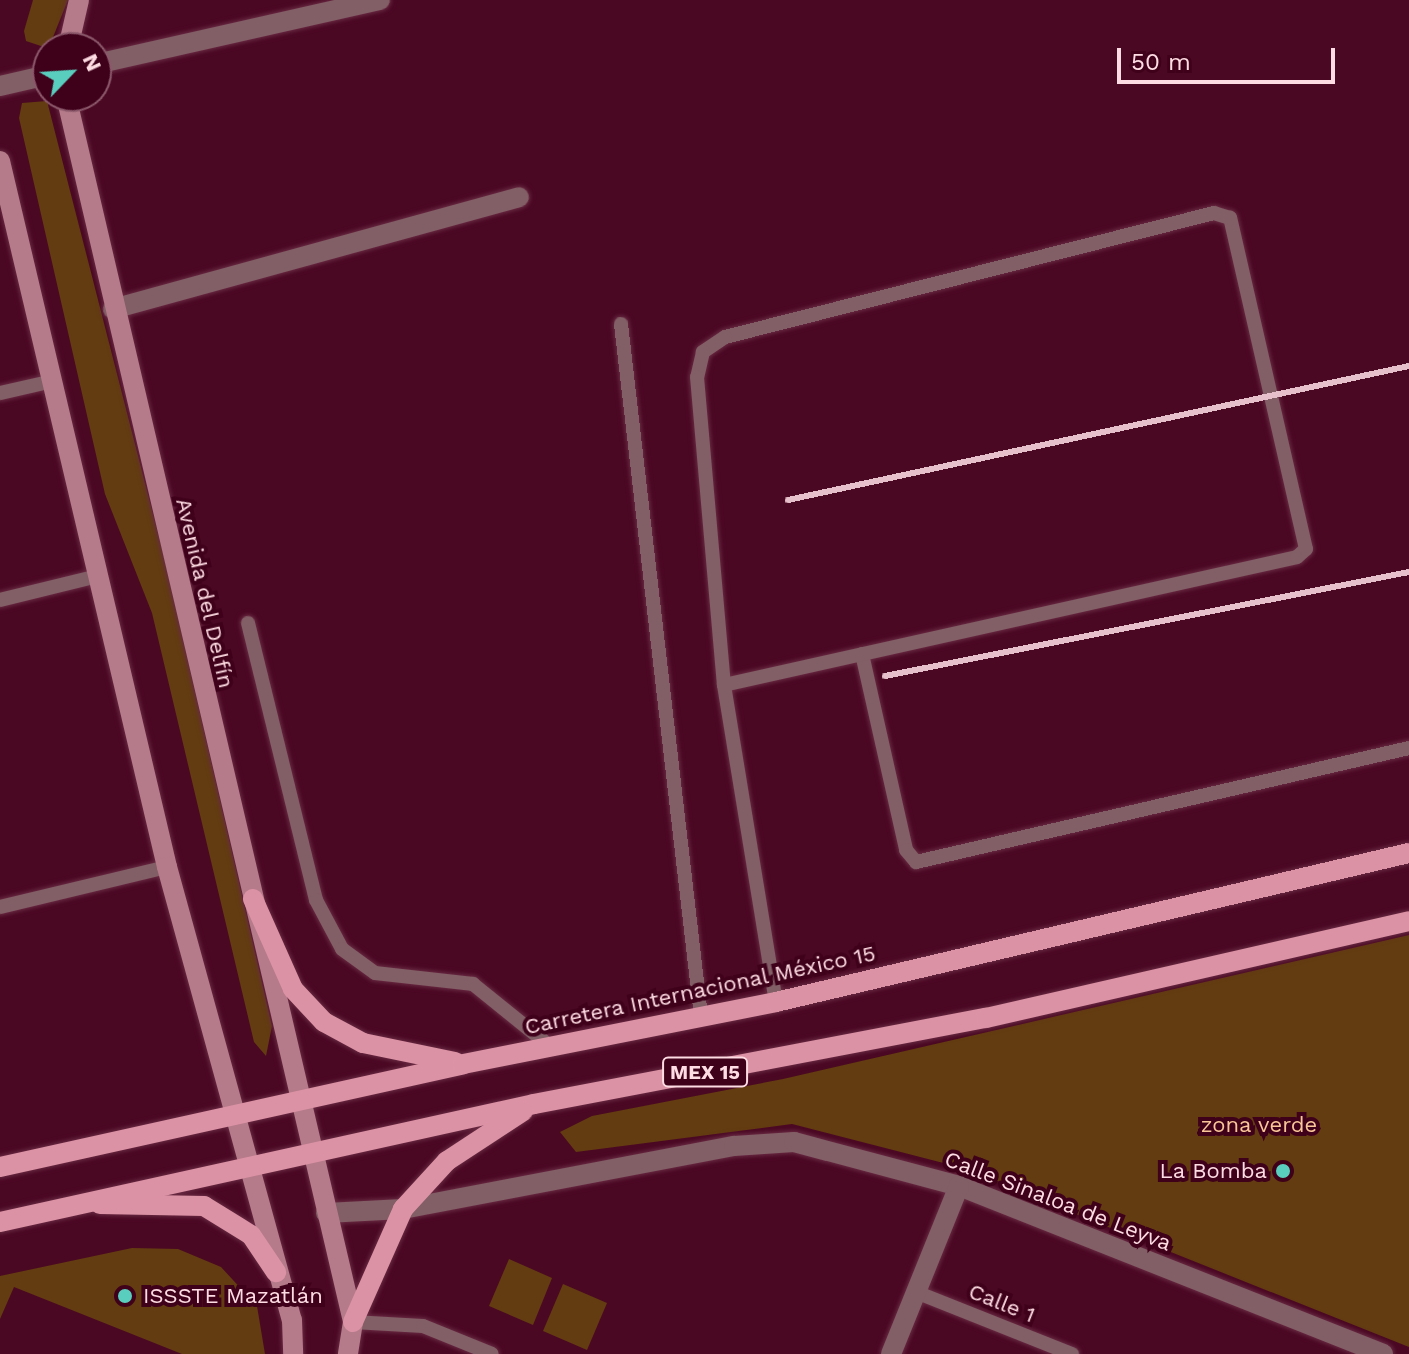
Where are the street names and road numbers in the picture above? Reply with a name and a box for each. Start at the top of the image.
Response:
street label: Avenida del Delfín [170,495,240,691]
street label: Carretera Internacional México 15 [521,940,879,1040]
road number: MEX 15 [661,1056,749,1088]
street label: Calle Sinaloa de Leyva [941,1146,1175,1256]
street label: Calle 1 [965,1278,1039,1328]

